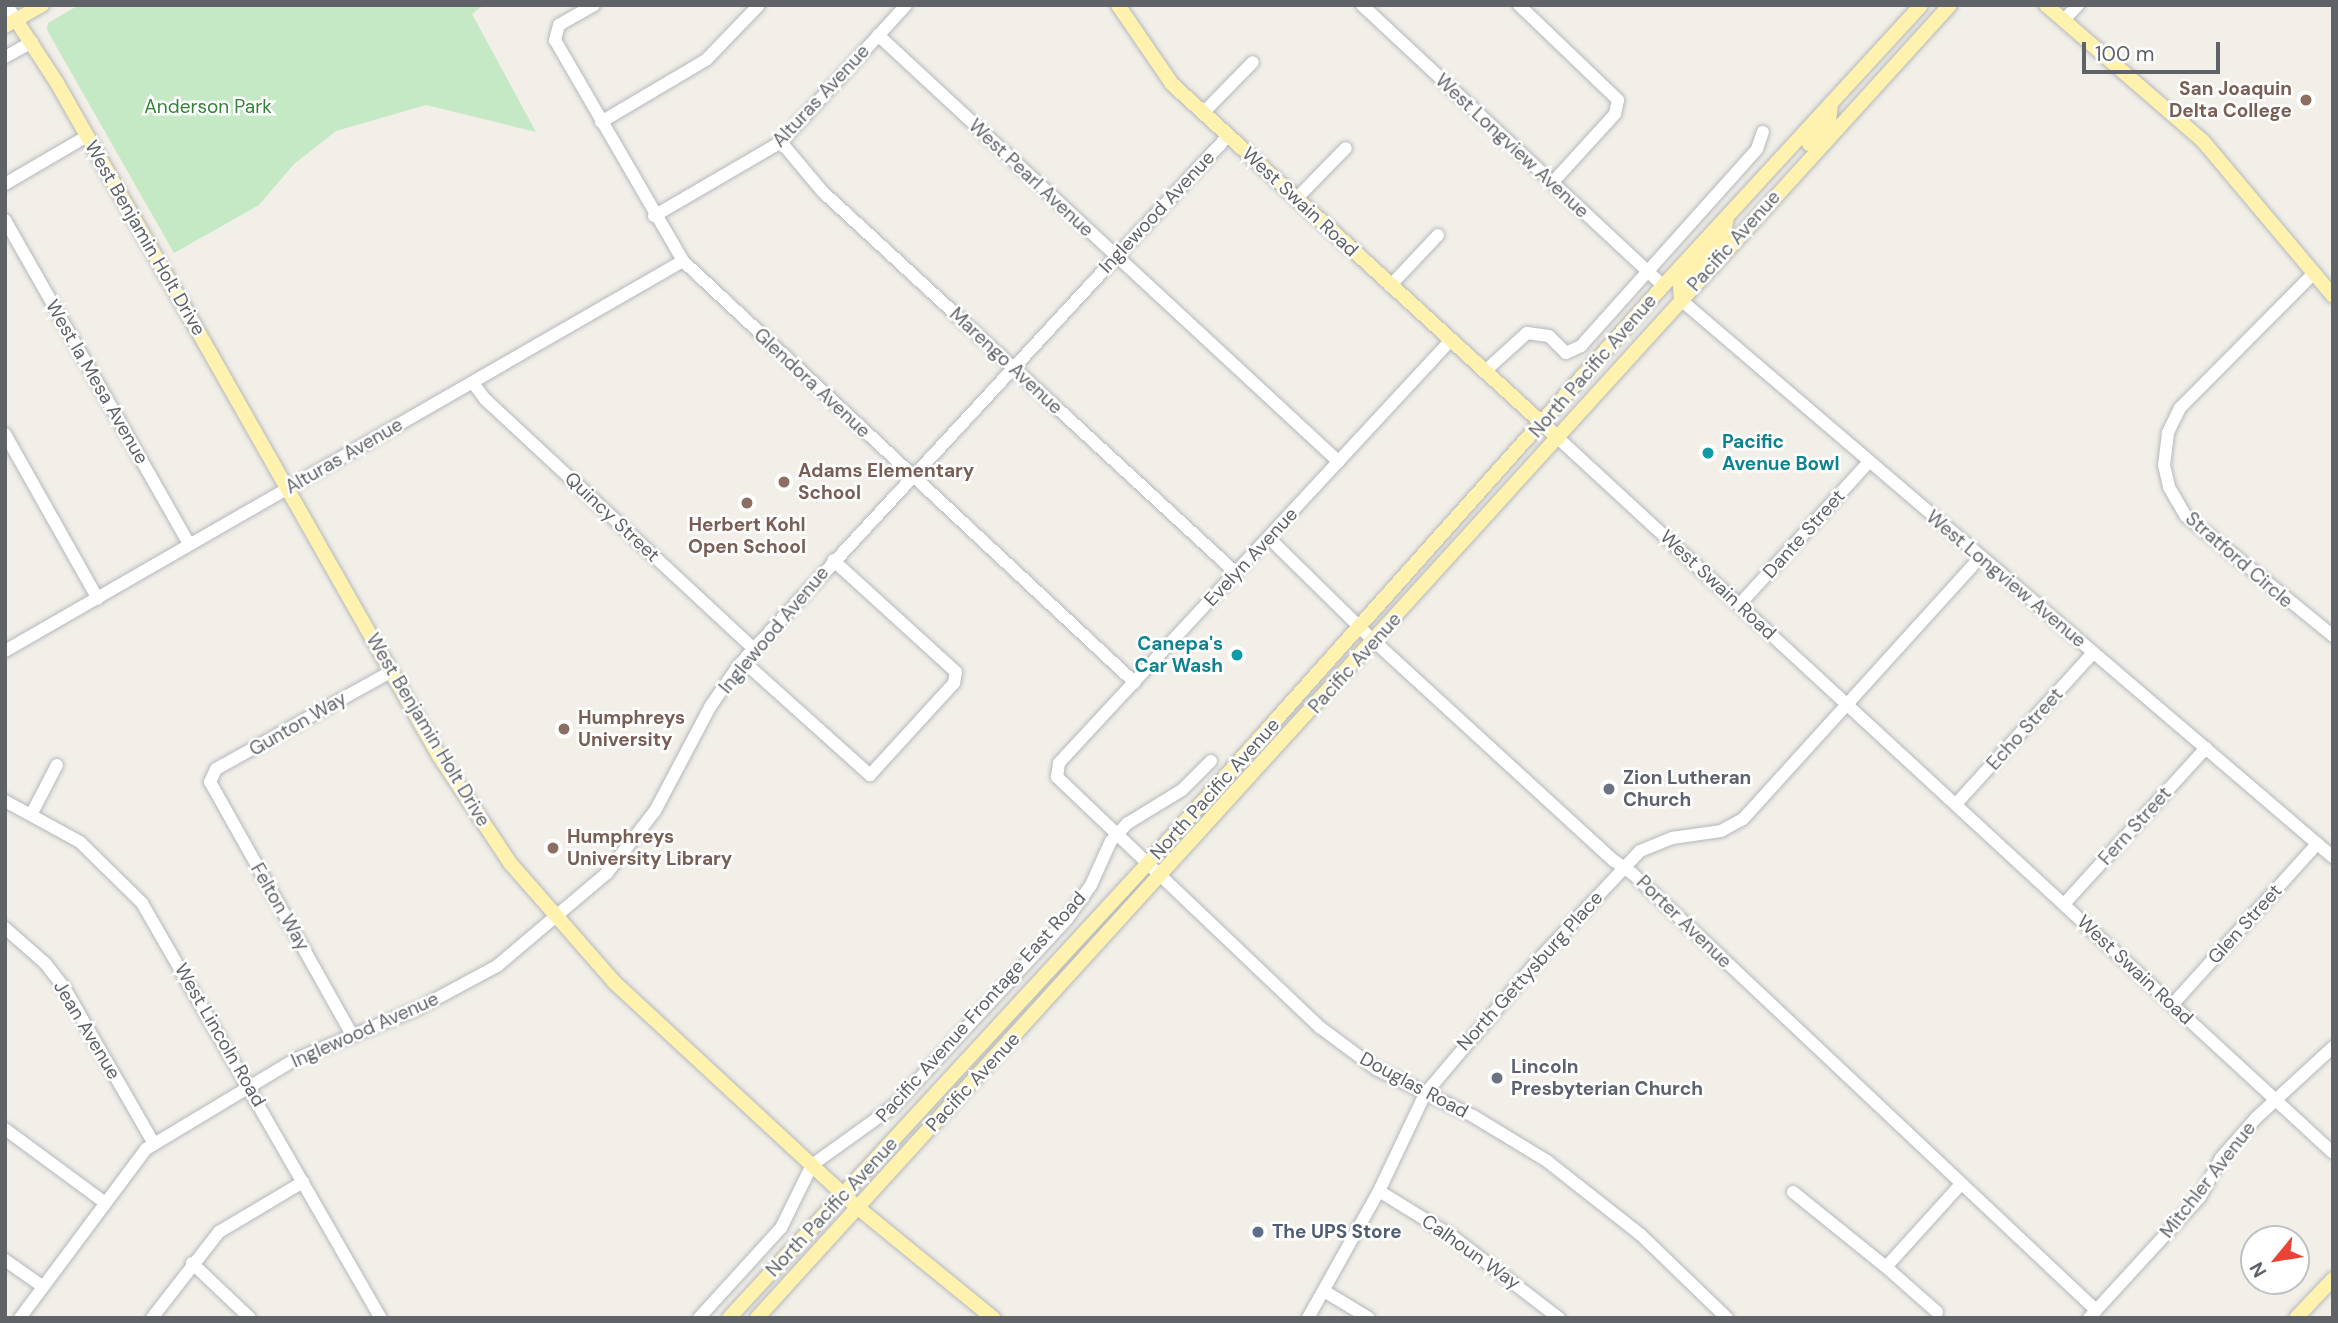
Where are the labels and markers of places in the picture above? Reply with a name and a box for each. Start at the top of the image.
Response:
place label: San Joaquin Delta College [2169,78,2292,122]
marker: San Joaquin Delta College [2298,92,2314,108]
place label: Pacific Avenue Bowl [1722,431,1840,475]
marker: Pacific Avenue Bowl [1700,445,1716,461]
place label: Adams Elementary School [798,460,974,504]
marker: Adams Elementary School [776,474,792,490]
marker: Herbert Kohl Open School [739,495,755,511]
place label: Herbert Kohl Open School [688,514,806,558]
place label: Canepa's Car Wash [1134,633,1223,677]
marker: Canepa's Car Wash [1229,647,1245,663]
place label: Humphreys University [578,707,685,751]
marker: Humphreys University [556,721,572,737]
place label: Zion Lutheran Church [1623,767,1751,811]
marker: Zion Lutheran Church [1601,781,1617,797]
place label: Humphreys University Library [567,826,732,870]
marker: Humphreys University Library [545,840,561,856]
place label: Lincoln Presbyterian Church [1511,1056,1703,1100]
marker: Lincoln Presbyterian Church [1489,1070,1505,1086]
place label: The UPS Store [1272,1221,1402,1243]
marker: The UPS Store [1250,1224,1266,1240]

